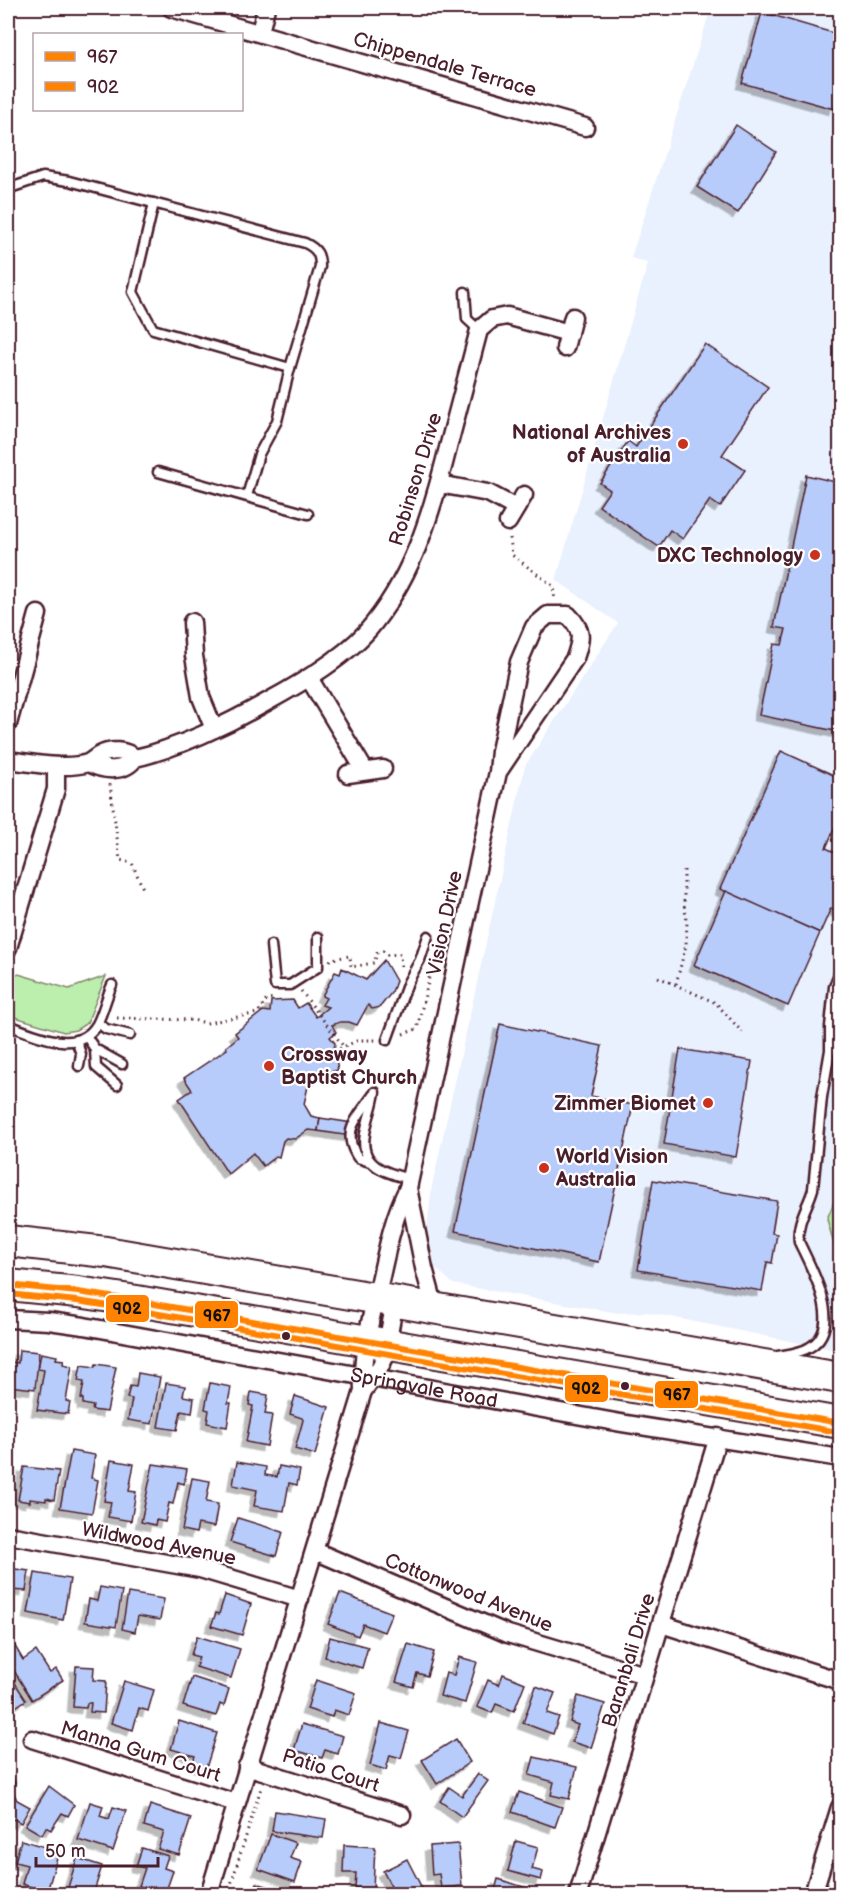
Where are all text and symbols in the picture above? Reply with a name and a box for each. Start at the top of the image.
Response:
street label: Chippendale Terrace [350,27,539,103]
legend [33,33,243,111]
text: 967 [87,47,117,68]
text: 902 [87,77,119,98]
street label: Robinson Drive [384,410,448,549]
place label: National Archives of Australia [512,421,671,468]
marker: National Archives of Australia [676,437,690,451]
place label: DXC Technology [657,544,804,568]
marker: DXC Technology [808,548,822,562]
street label: Vision Drive [422,868,468,978]
place label: Crossway Baptist Church [281,1043,417,1090]
marker: Crossway Baptist Church [262,1059,276,1073]
place label: Zimmer Biomet [554,1092,696,1116]
marker: Zimmer Biomet [701,1096,715,1110]
place label: World Vision Australia [555,1145,668,1192]
marker: World Vision Australia [537,1161,551,1175]
line badge: 902 [105,1294,150,1323]
text: 902 [113,1300,142,1319]
line badge: 967 [194,1300,239,1329]
text: 967 [203,1307,231,1326]
unlabelled marker [280,1330,292,1342]
street label: Springvale Road [348,1363,499,1413]
line badge: 902 [564,1374,609,1403]
text: 902 [572,1380,601,1399]
unlabelled marker [619,1380,631,1392]
line badge: 967 [654,1380,699,1409]
text: 967 [663,1386,691,1405]
street label: Wildwood Avenue [79,1517,238,1571]
street label: Cottonwood Avenue [381,1548,556,1638]
street label: Baranbali Drive [597,1590,661,1730]
street label: Manna Gum Court [58,1716,224,1788]
street label: Patio Court [279,1744,382,1798]
scale bar [36,1830,158,1868]
text: 50 m [45,1841,86,1862]

